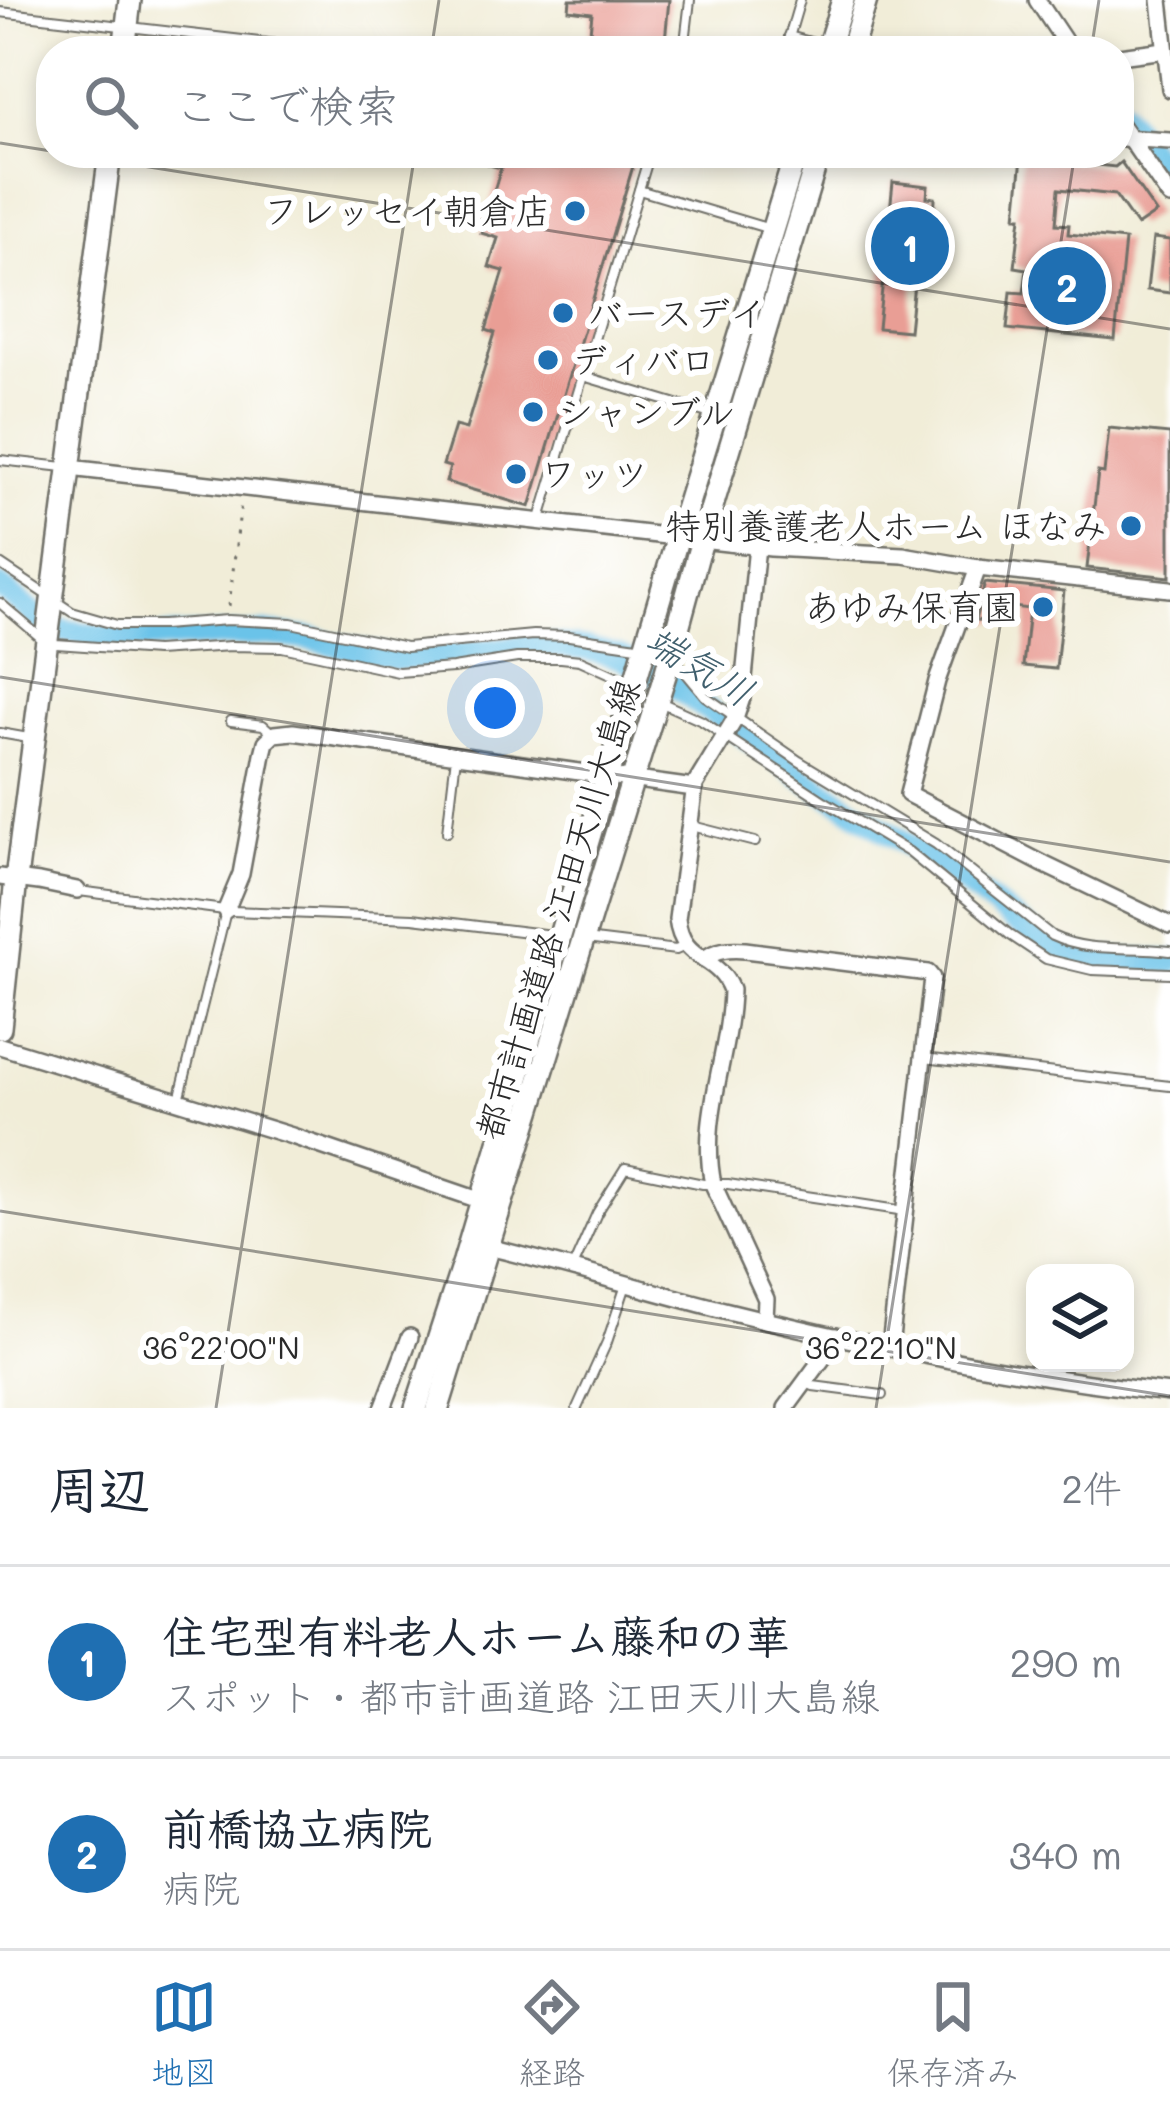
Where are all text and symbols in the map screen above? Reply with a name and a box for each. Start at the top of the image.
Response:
search box [36,36,1134,168]
icon: search [78,69,144,135]
text: ここで検索 [174,75,399,133]
place label: フレッセイ朝倉店 [263,186,551,233]
marker: フレッセイ朝倉店 [562,198,588,224]
pin: 1 [871,201,949,291]
pin: 2 [1028,241,1106,331]
place label: バースデイ [587,288,766,335]
marker: バースデイ [550,300,576,326]
place label: ディバロ [572,335,716,382]
marker: ディバロ [535,347,561,373]
place label: シャンブル [557,387,736,434]
marker: シャンブル [520,399,546,425]
place label: ワッツ [540,449,648,496]
marker: ワッツ [503,461,529,487]
place label: 特別養護老人ホーム ほなみ [665,501,1107,548]
marker: 特別養護老人ホーム ほなみ [1118,513,1144,539]
place label: あゆみ保育園 [804,582,1019,629]
marker: あゆみ保育園 [1030,594,1056,620]
water label: 端気川 [637,613,764,717]
street label: 都市計画道路 江田天川大島線 [464,672,649,1145]
your location [465,678,525,738]
map controls [1026,1264,1134,1372]
button: layers [1026,1264,1134,1372]
text: 36°22'00"N [142,1327,300,1367]
text: 36°22'10"N [805,1327,957,1367]
text: 周辺 [48,1454,150,1521]
text: 2件 [1061,1462,1122,1513]
text: 住宅型有料老人ホーム藤和の華 [162,1606,790,1664]
text: 1 [78,1636,96,1687]
text: 290 m [1010,1636,1122,1687]
text: スポット · 都市計画道路 江田天川大島線 [162,1670,879,1721]
text: 前橋協立病院 [162,1798,432,1856]
text: 2 [76,1828,98,1879]
text: 340 m [1009,1828,1122,1879]
text: 病院 [162,1862,240,1913]
tab: 地図 [151,1974,217,2094]
tab: 経路 [519,1974,585,2094]
tab: 保存済み [887,1974,1019,2094]

